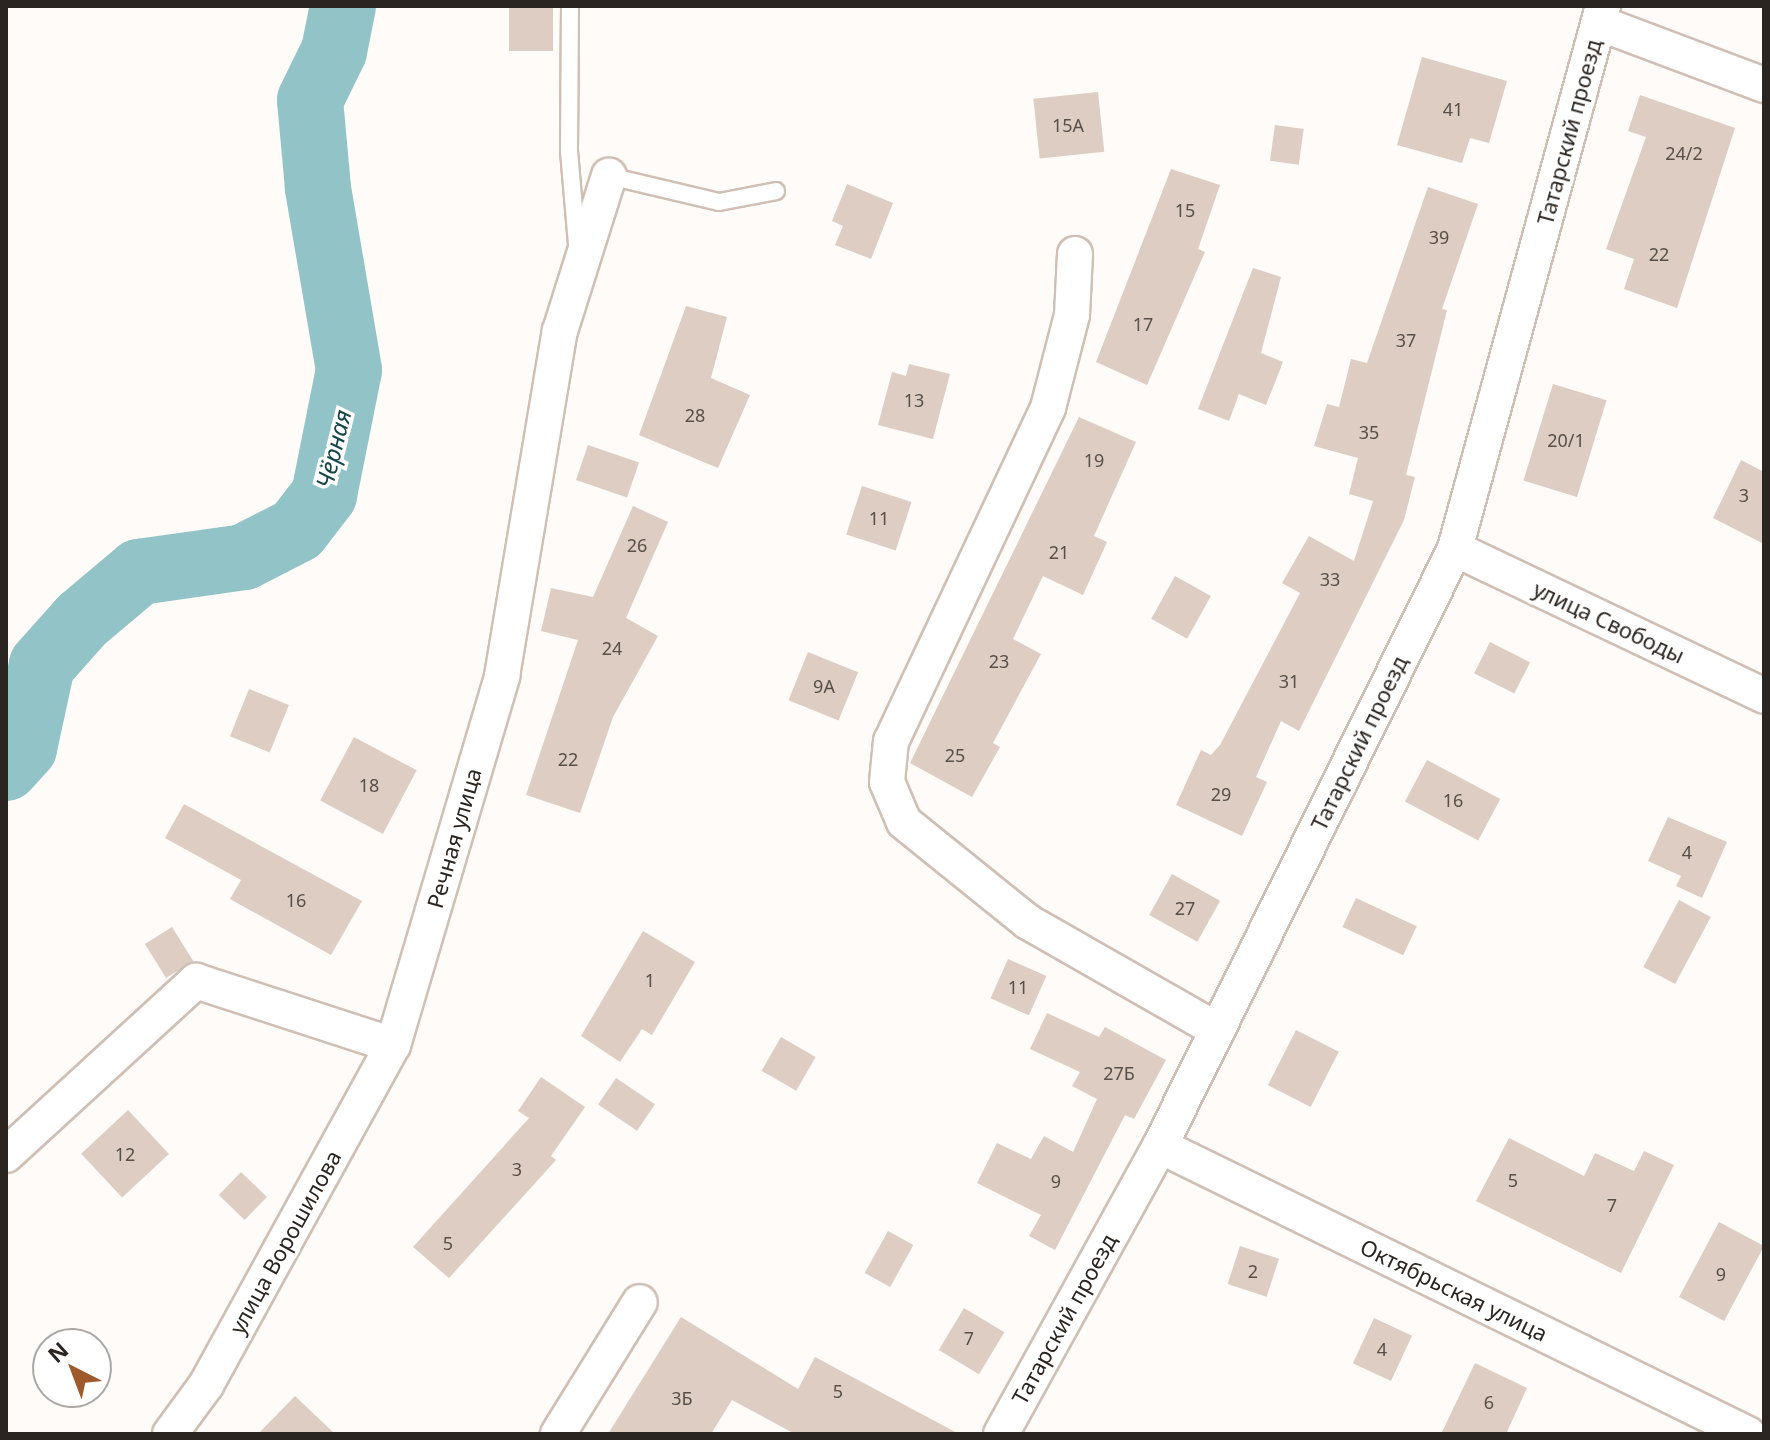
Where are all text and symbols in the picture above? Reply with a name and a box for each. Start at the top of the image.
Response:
street label: Татарский проезд [1532,36,1606,228]
house number: 41 [1443,98,1463,120]
house number: 15А [1052,114,1084,136]
house number: 24/2 [1665,142,1703,164]
house number: 15 [1175,199,1195,221]
house number: 39 [1429,226,1449,248]
house number: 22 [1649,243,1669,265]
house number: 17 [1133,313,1153,335]
house number: 37 [1396,329,1416,351]
house number: 13 [904,389,924,411]
house number: 28 [685,404,705,426]
water label: Чёрная [309,407,357,491]
house number: 35 [1359,421,1379,443]
house number: 20/1 [1547,429,1585,451]
house number: 19 [1084,449,1104,471]
house number: 3 [1739,484,1749,506]
house number: 11 [869,507,889,529]
house number: 26 [627,534,647,556]
house number: 21 [1049,541,1069,563]
house number: 33 [1320,568,1340,590]
street label: улица Свободы [1529,575,1689,669]
house number: 24 [602,637,622,659]
house number: 23 [989,650,1009,672]
street label: Татарский проезд [1305,651,1413,835]
house number: 31 [1279,670,1299,692]
house number: 9А [813,675,835,697]
house number: 25 [945,744,965,766]
house number: 22 [558,748,578,770]
street label: Речная улица [421,765,487,911]
house number: 18 [359,774,379,796]
house number: 29 [1211,783,1231,805]
house number: 16 [1443,789,1463,811]
house number: 4 [1682,841,1692,863]
house number: 16 [286,889,306,911]
house number: 27 [1175,897,1195,919]
house number: 1 [645,969,655,991]
house number: 11 [1008,976,1028,998]
house number: 27Б [1103,1062,1135,1084]
house number: 12 [115,1143,135,1165]
street label: улица Ворошилова [224,1146,346,1338]
house number: 3 [512,1158,522,1180]
house number: 5 [1508,1169,1518,1191]
house number: 9 [1051,1170,1061,1192]
house number: 7 [1607,1194,1617,1216]
street label: Татарский проезд [1006,1229,1122,1409]
house number: 5 [443,1232,453,1254]
street label: Октябрьская улица [1356,1233,1552,1347]
house number: 2 [1248,1260,1258,1282]
house number: 9 [1716,1263,1726,1285]
house number: 7 [964,1327,974,1349]
north arrow [32,1328,112,1408]
text: N [41,1335,74,1369]
house number: 4 [1377,1338,1387,1360]
house number: 5 [833,1380,843,1402]
house number: 3Б [671,1387,693,1409]
house number: 6 [1484,1391,1494,1413]

